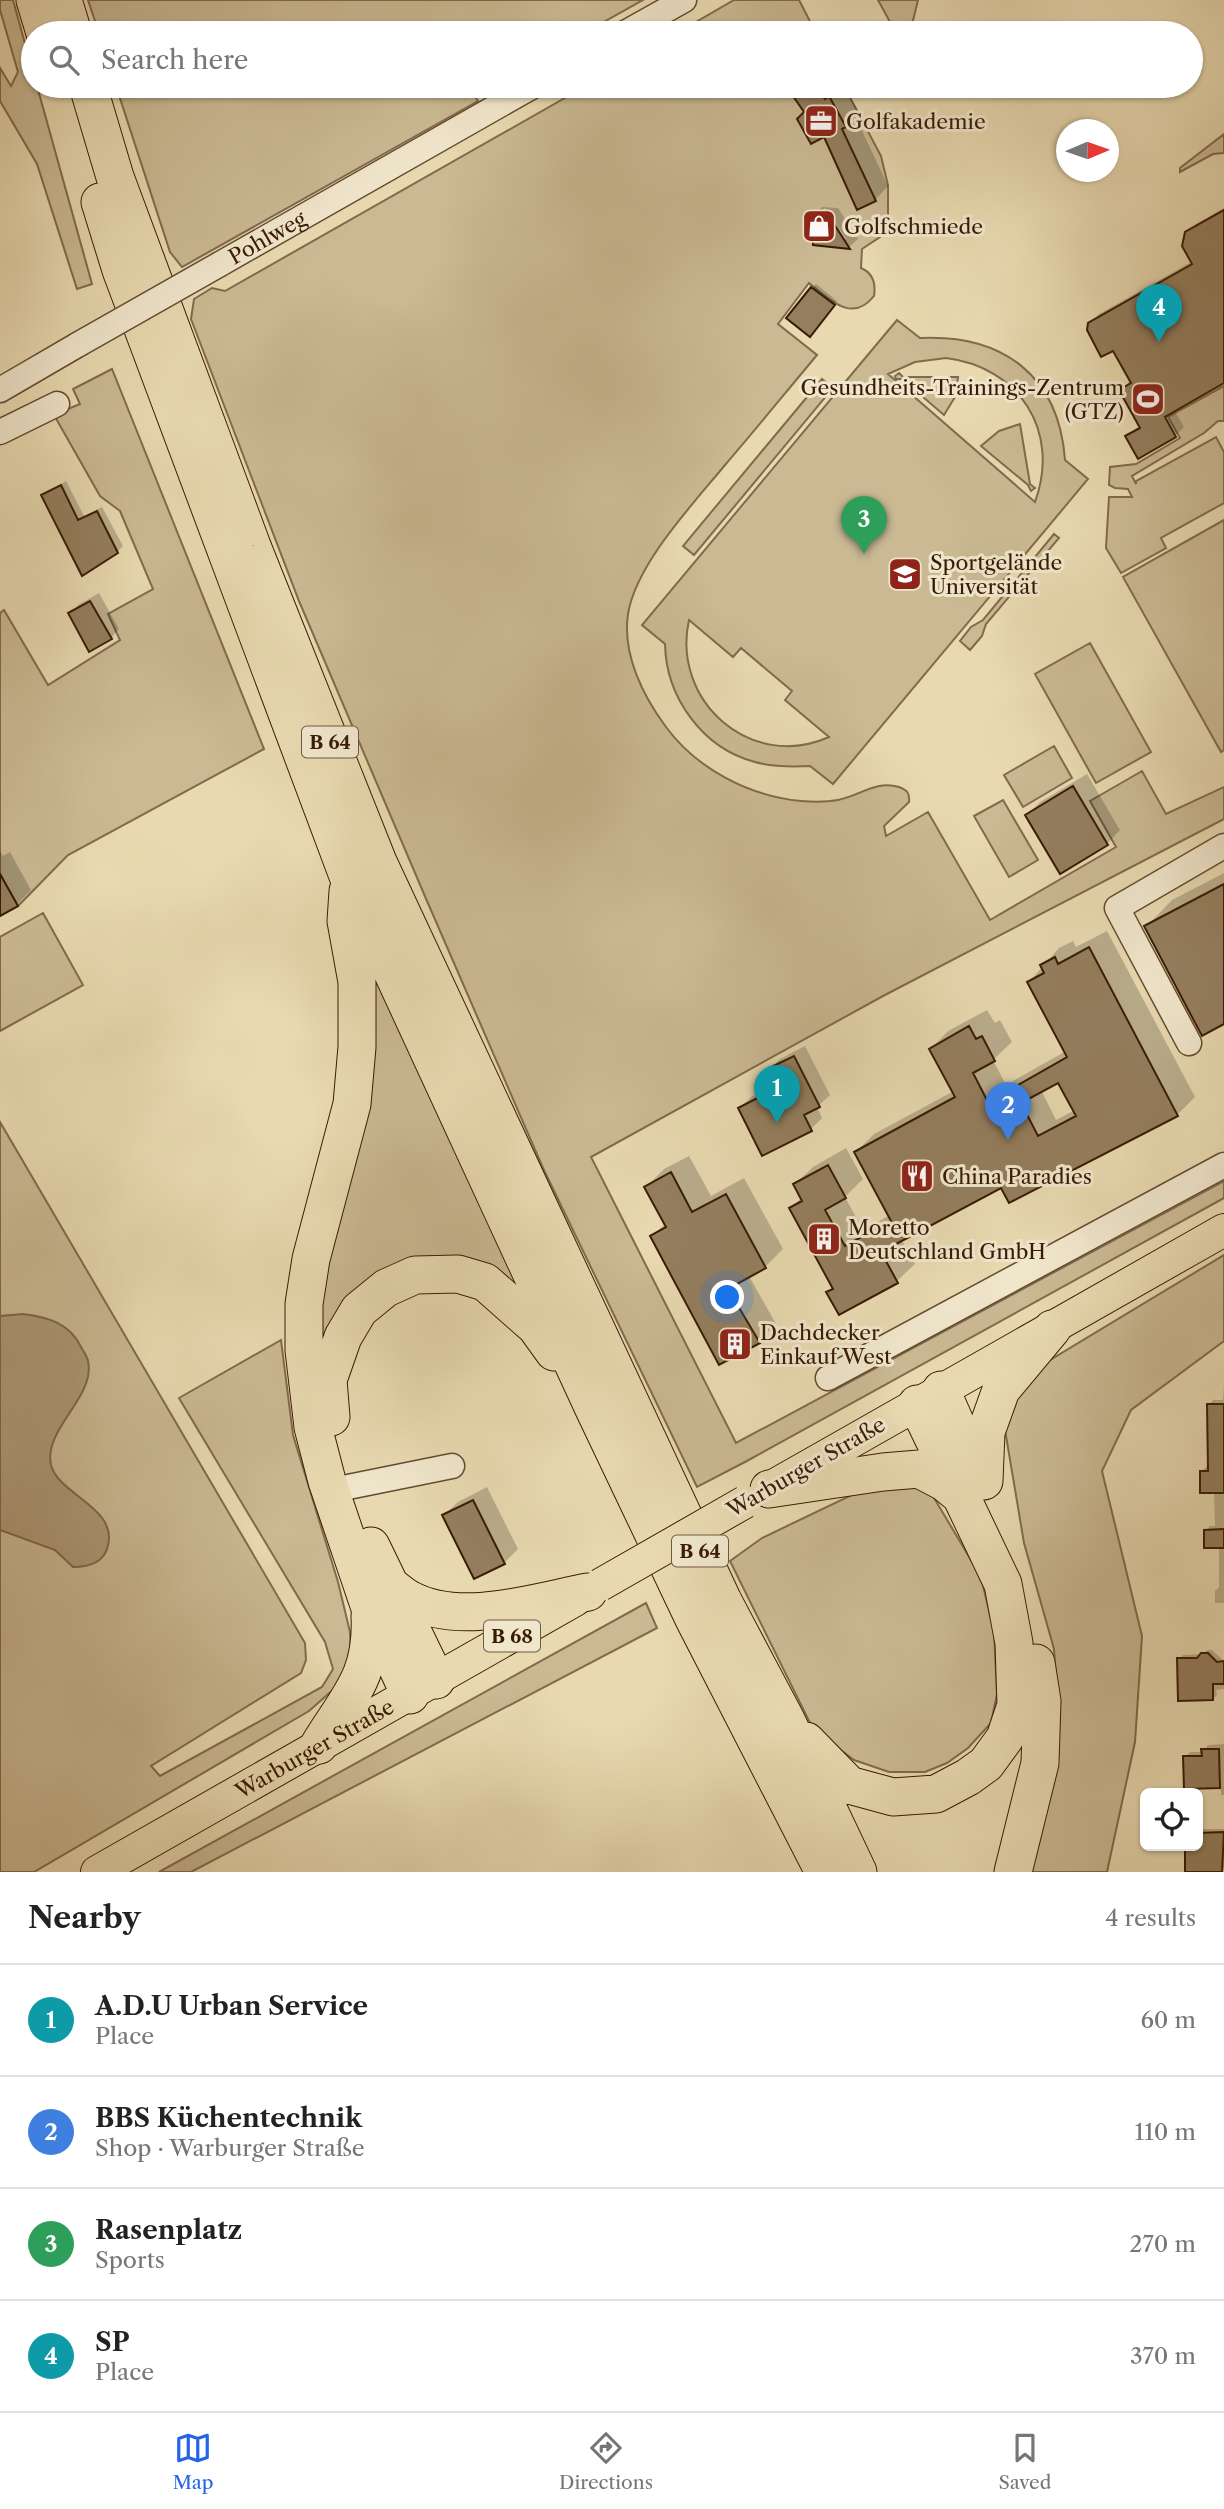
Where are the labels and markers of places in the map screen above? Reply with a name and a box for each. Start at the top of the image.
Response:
office icon: Golfakademie [802,102,840,140]
place label: Golfakademie [846,109,986,134]
shop icon: Golfschmiede [800,207,838,245]
place label: Golfschmiede [844,214,983,239]
pin: 4 [1136,284,1182,342]
place label: Gesundheits-Trainings-Zentrum (GTZ) [801,375,1124,424]
sports icon: Gesundheits-Trainings-Zentrum (GTZ) [1129,380,1167,418]
pin: 3 [841,496,887,554]
place label: Sportgelände Universität [930,550,1062,599]
school or university icon: Sportgelände Universität [886,555,924,593]
pin: 1 [754,1065,800,1123]
pin: 2 [985,1082,1031,1140]
restaurant icon: China Paradies [898,1157,936,1195]
place label: China Paradies [942,1164,1092,1189]
place label: Moretto Deutschland GmbH [848,1215,1046,1264]
building icon: Moretto Deutschland GmbH [805,1220,843,1258]
place label: Dachdecker Einkauf West [760,1320,892,1369]
building icon: Dachdecker Einkauf West [716,1325,754,1363]

